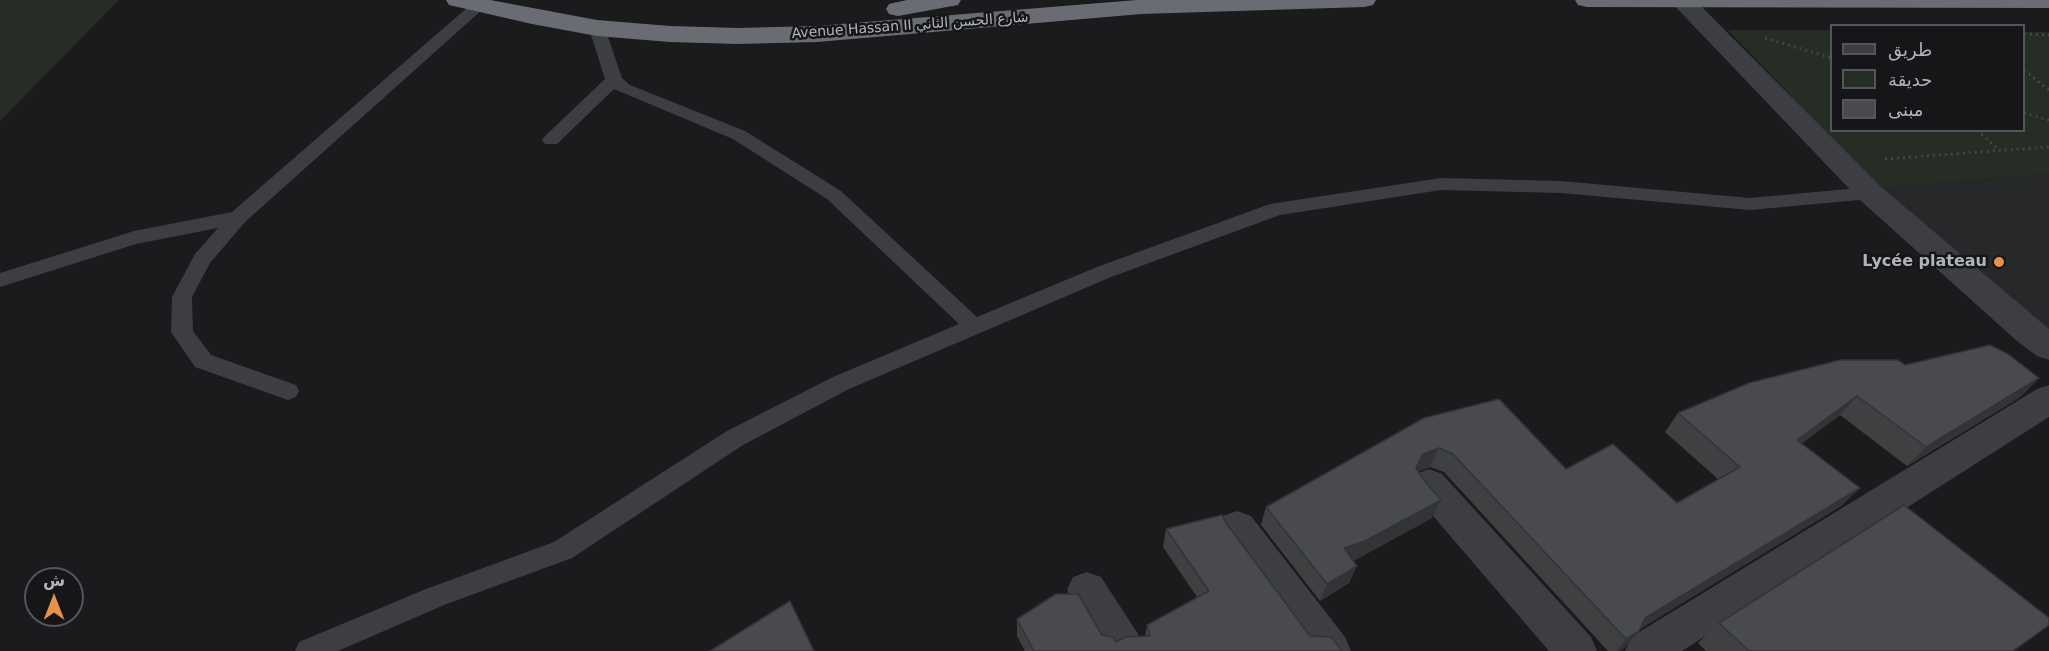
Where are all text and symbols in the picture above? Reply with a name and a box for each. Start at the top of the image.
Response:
street label: Avenue Hassan II شارع الحسن الثاني [791,9,1029,43]
legend [1830,24,2025,132]
text: طريق [1888,39,1932,60]
text: حديقة [1888,69,1932,90]
text: مبنى [1888,99,1924,120]
place label: Lycée plateau [1862,252,1987,272]
marker: Lycée plateau [1992,255,2006,269]
north arrow [24,567,84,627]
text: ش [43,571,65,590]

